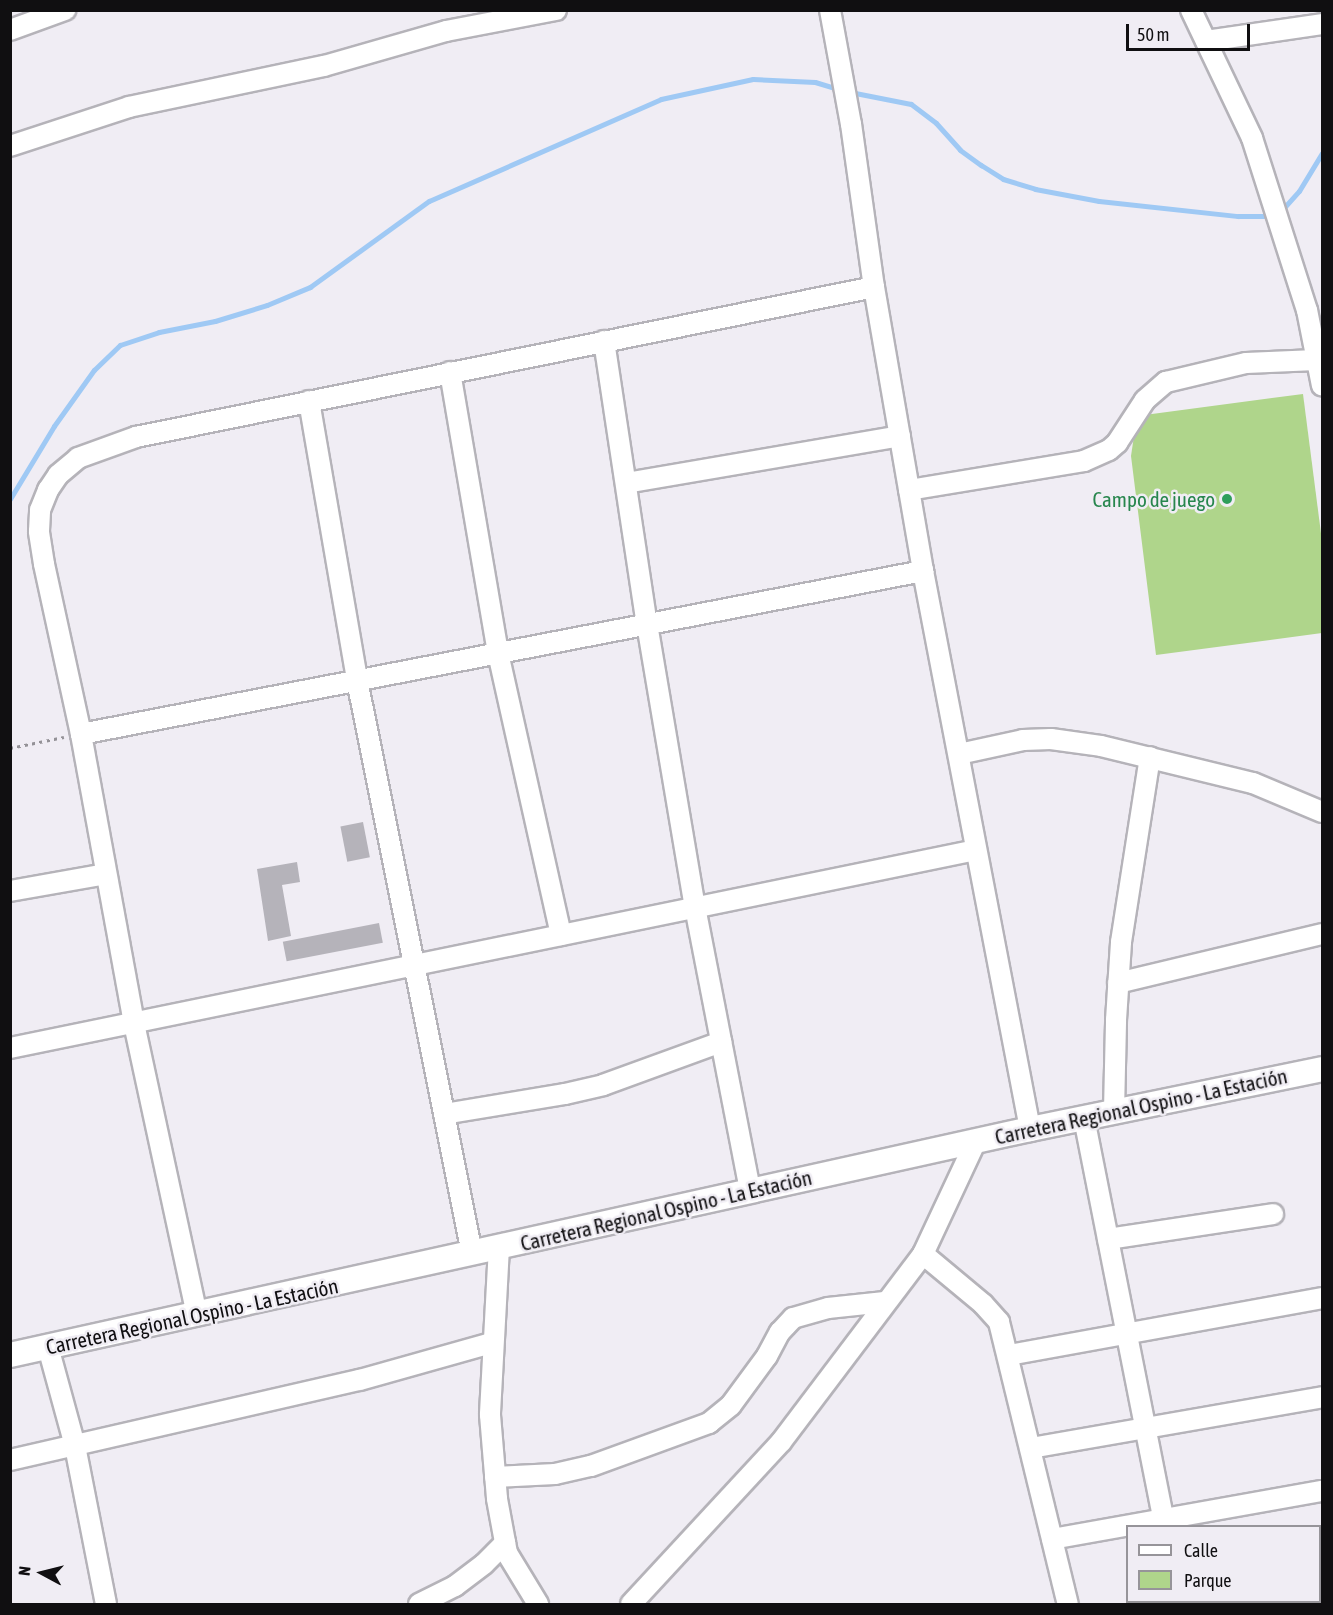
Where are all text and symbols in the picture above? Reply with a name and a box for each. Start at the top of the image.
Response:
scale bar [1129,12,1254,50]
text: 50 m [1137,24,1169,45]
place label: Campo de juego [1093,486,1215,512]
marker: Campo de juego [1220,492,1234,506]
street label: Carretera Regional Ospino - La Estación [993,1063,1289,1149]
street label: Carretera Regional Ospino - La Estación [518,1164,814,1256]
street label: Carretera Regional Ospino - La Estación [44,1273,340,1359]
legend [1126,1525,1321,1603]
text: Calle [1184,1540,1218,1561]
north arrow [12,1543,72,1603]
text: N [15,1565,34,1577]
text: Parque [1184,1570,1232,1591]

